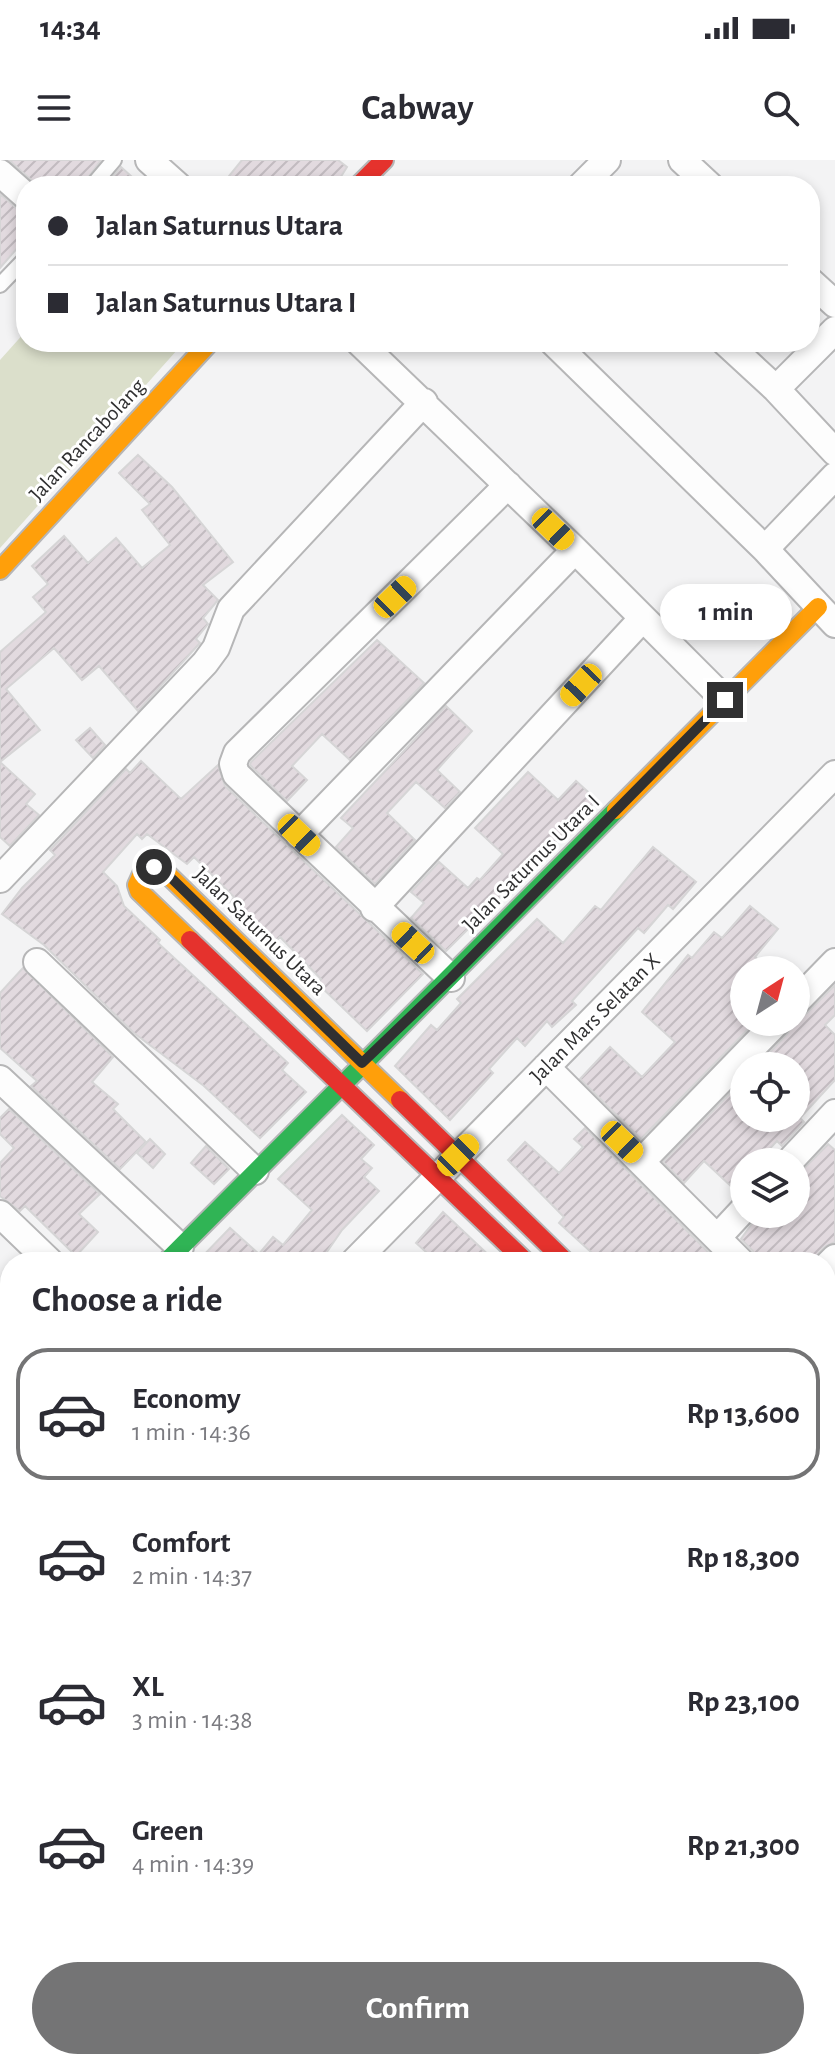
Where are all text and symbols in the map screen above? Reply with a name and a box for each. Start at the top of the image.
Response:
text: 14:34 [40,13,101,43]
icon: menu [32,86,76,130]
icon: search [759,86,803,130]
text: Cabway [361,90,474,126]
text: Jalan Saturnus Utara [96,211,343,241]
text: Jalan Saturnus Utara I [96,288,357,318]
street label: Jalan Rancabolang [25,375,149,505]
car [527,504,579,554]
car [369,572,421,622]
callout: 1 min [659,584,791,640]
text: 1 min [699,599,753,625]
car [556,659,606,711]
route end [707,682,743,718]
street label: Jalan Saturnus Utara I [458,790,604,936]
car [273,810,325,860]
route start [136,849,172,885]
street label: Jalan Saturnus Utara [190,863,330,999]
car [387,918,439,968]
street label: Jalan Mars Selatan X [526,949,664,1087]
north arrow [730,956,810,1036]
map controls [730,956,810,1228]
button: locate [730,1052,810,1132]
car [596,1117,648,1167]
car [433,1130,483,1180]
button: layers [730,1148,810,1228]
text: Choose a ride [32,1282,222,1318]
icon: car [36,1378,108,1450]
text: Economy [132,1384,241,1414]
text: Rp 13,600 [686,1399,800,1429]
text: 1 min · 14:36 [132,1419,251,1445]
icon: car [36,1522,108,1594]
text: Comfort [132,1528,231,1558]
text: Rp 18,300 [686,1543,800,1573]
text: 2 min · 14:37 [132,1563,252,1589]
icon: car [36,1666,108,1738]
text: XL [132,1672,164,1702]
text: Rp 23,100 [687,1687,800,1717]
text: 3 min · 14:38 [132,1707,252,1733]
icon: car [36,1810,108,1882]
text: Green [132,1816,204,1846]
text: Rp 21,300 [687,1831,800,1861]
text: 4 min · 14:39 [132,1851,254,1877]
button: Confirm [32,1962,804,2054]

